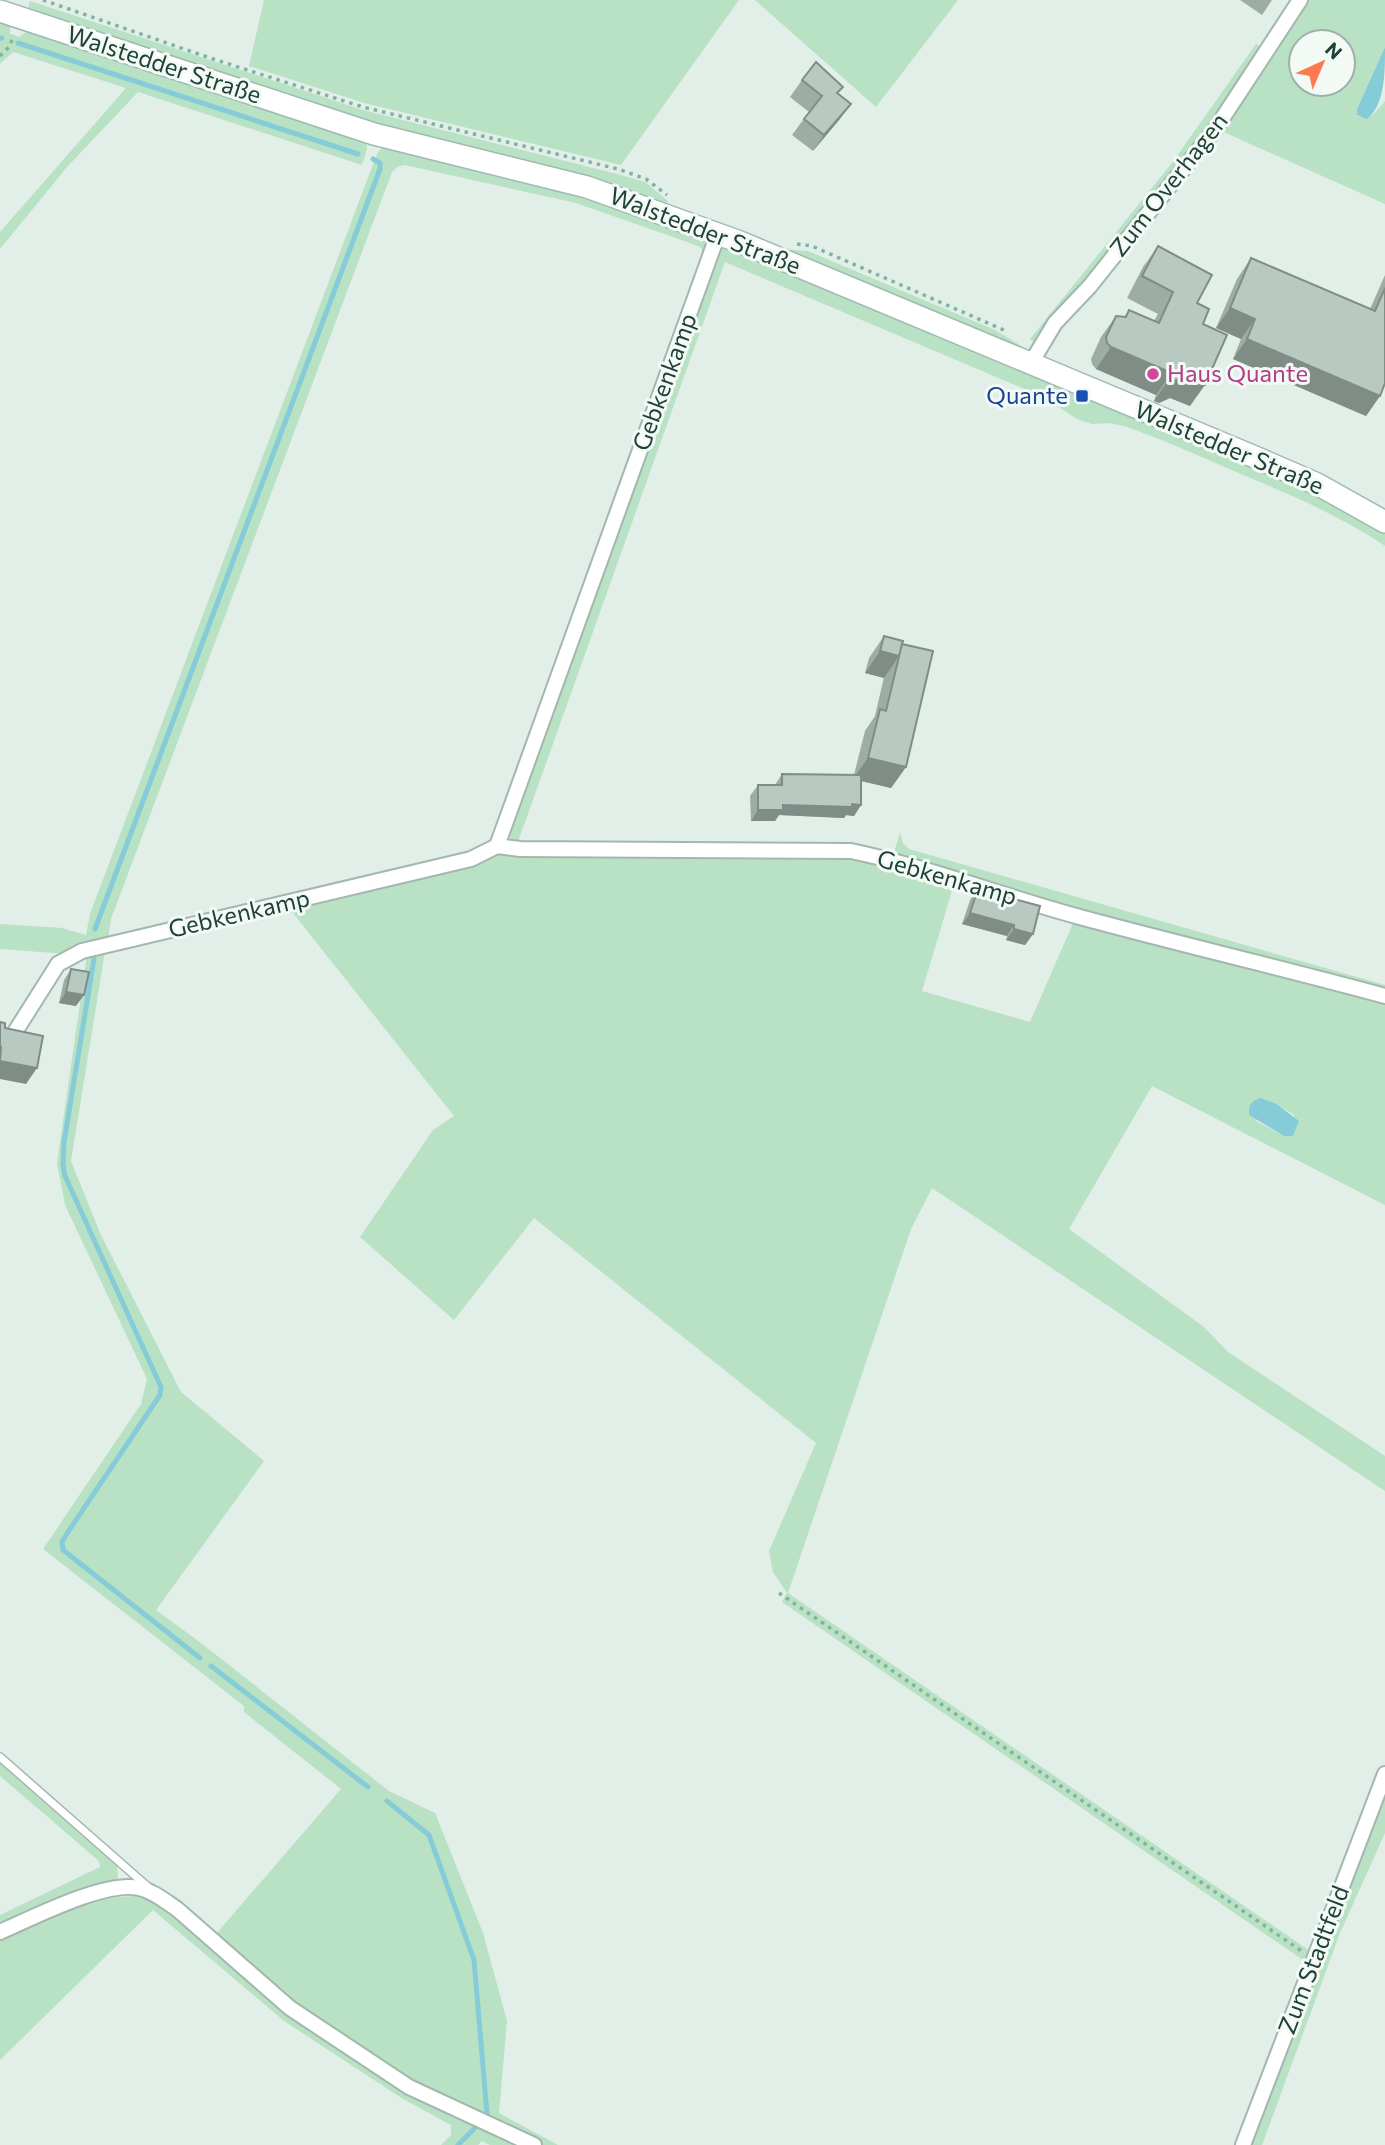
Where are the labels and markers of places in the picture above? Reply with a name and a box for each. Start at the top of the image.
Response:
place label: Haus Quante [1167,358,1308,387]
marker: Haus Quante [1145,366,1161,382]
place label: Quante [986,380,1068,409]
marker: Quante [1074,388,1090,404]

